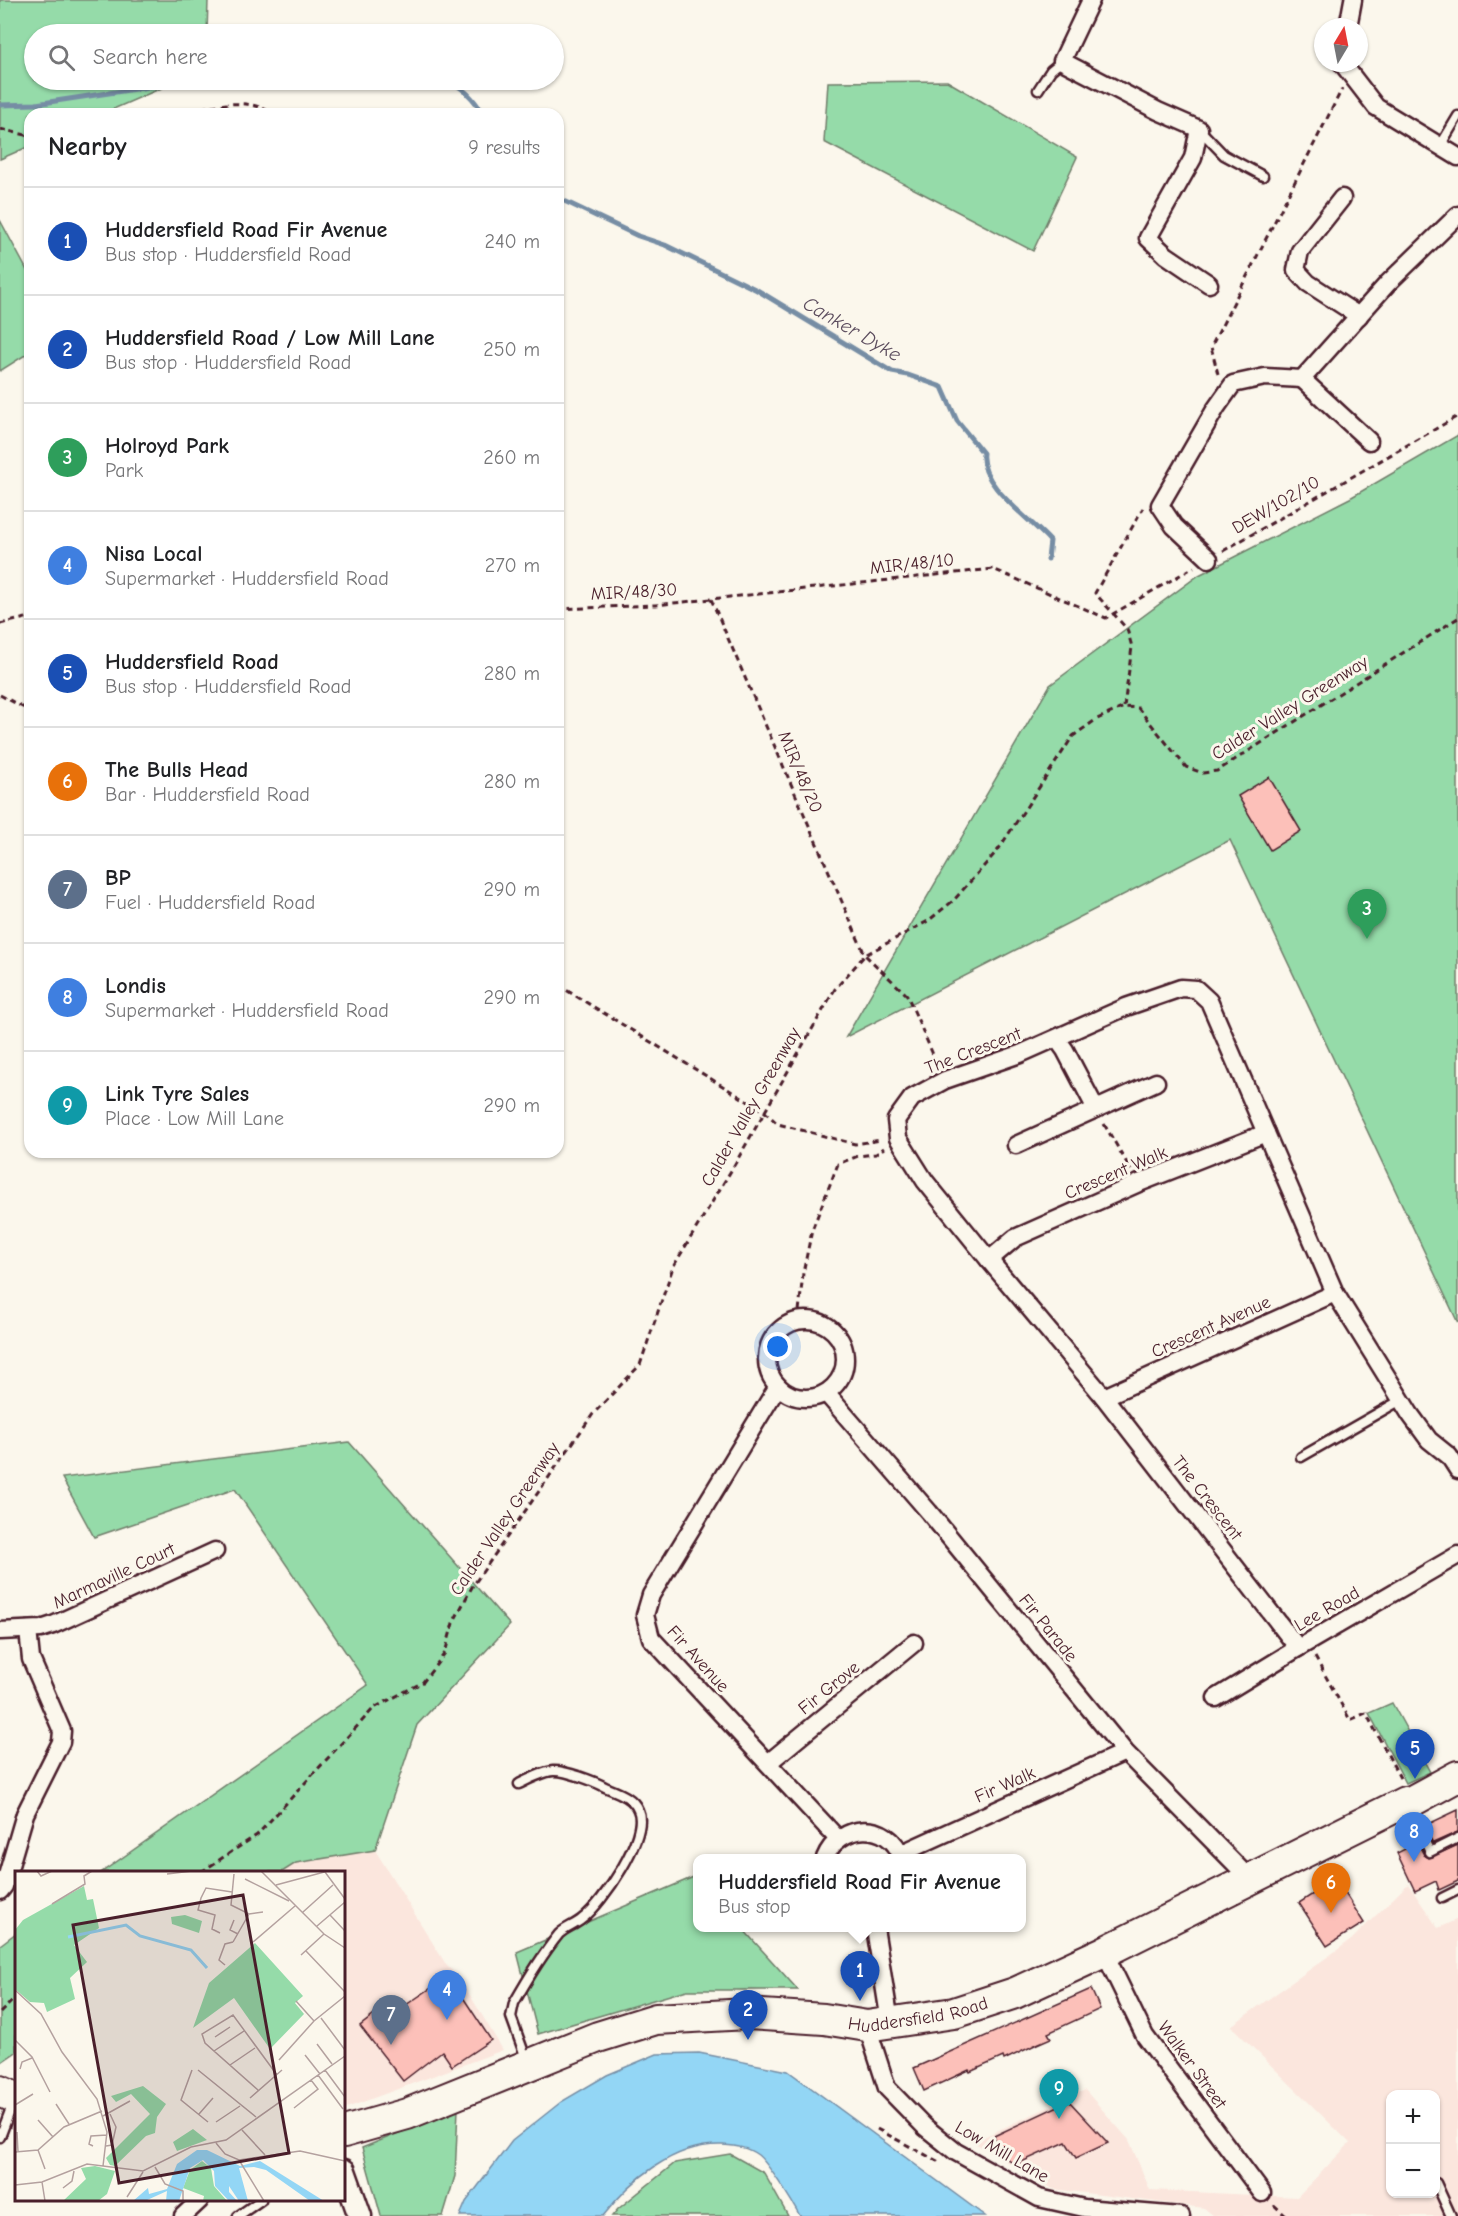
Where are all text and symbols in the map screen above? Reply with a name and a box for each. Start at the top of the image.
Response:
north arrow [1314,18,1368,72]
search box [24,24,564,90]
icon: search [45,41,78,74]
text: Search here [93,44,208,70]
text: Nearby [48,132,127,162]
text: 9 results [468,136,540,159]
text: Huddersfield Road Fir Avenue [105,217,387,243]
text: 1 [64,230,71,253]
text: 240 m [485,230,540,253]
text: Bus stop · Huddersfield Road [105,243,351,266]
water label: Canker Dyke [799,292,905,366]
text: Huddersfield Road / Low Mill Lane [105,325,435,351]
text: 2 [63,338,72,361]
text: 250 m [483,338,540,361]
text: Bus stop · Huddersfield Road [105,351,351,374]
text: Holroyd Park [105,433,229,459]
text: 3 [63,446,72,469]
text: 260 m [483,446,540,469]
text: Park [105,459,143,482]
street label: DEW/102/10 [1228,471,1324,539]
text: Nisa Local [105,541,202,567]
street label: MIR/48/10 [869,549,955,579]
text: 4 [63,554,72,577]
text: 270 m [485,554,540,577]
text: Supermarket · Huddersfield Road [105,567,389,590]
street label: MIR/48/30 [590,579,678,605]
text: Huddersfield Road [105,649,279,675]
street label: Calder Valley Greenway [1208,651,1373,765]
text: 5 [62,662,73,685]
text: 280 m [484,662,540,685]
text: Bus stop · Huddersfield Road [105,675,351,698]
street label: MIR/48/20 [773,728,827,816]
text: The Bulls Head [105,757,248,783]
text: 6 [62,770,73,793]
text: 280 m [484,770,540,793]
text: Bar · Huddersfield Road [105,783,310,806]
text: BP [105,865,131,891]
text: 7 [63,878,72,901]
text: 290 m [484,878,540,901]
pin: 3 [1348,890,1386,939]
text: Fuel · Huddersfield Road [105,891,315,914]
text: Londis [105,973,166,999]
text: 8 [62,986,73,1009]
text: 290 m [484,986,540,1009]
text: Supermarket · Huddersfield Road [105,999,389,1022]
street label: Calder Valley Greenway [697,1023,806,1190]
street label: The Crescent [922,1023,1025,1079]
text: Link Tyre Sales [105,1081,249,1107]
text: 9 [62,1094,73,1117]
text: 290 m [484,1094,540,1117]
text: Place · Low Mill Lane [105,1107,284,1130]
street label: Crescent Walk [1062,1142,1171,1204]
street label: Crescent Avenue [1148,1291,1274,1363]
your location [763,1332,792,1361]
street label: Calder Valley Greenway [446,1438,565,1600]
street label: The Crescent [1168,1452,1247,1545]
street label: Marmaville Court [50,1538,179,1613]
street label: Lee Road [1291,1582,1363,1636]
street label: Fir Parade [1014,1590,1082,1666]
street label: Fir Avenue [663,1621,733,1697]
street label: Fir Grove [794,1657,864,1719]
pin: 5 [1396,1730,1434,1779]
street label: Fir Walk [972,1762,1039,1808]
pin: 8 [1394,1812,1434,1862]
popup [693,1854,1026,1932]
pin: 6 [1312,1864,1350,1913]
text: Huddersfield Road Fir Avenue [718,1869,1001,1895]
inset map [15,1871,345,2201]
text: Bus stop [718,1895,791,1918]
pin: 1 [840,1952,880,2001]
pin: 4 [428,1970,466,2020]
pin: 2 [728,1990,768,2040]
street label: Huddersfield Road [847,1992,990,2037]
pin: 7 [372,1996,410,2045]
street label: Walker Street [1153,2017,1231,2114]
pin: 9 [1040,2070,1078,2119]
map controls [1386,2090,1440,2198]
button: + [1386,2090,1440,2144]
street label: Low Mill Lane [951,2117,1053,2187]
button: − [1386,2144,1440,2198]

